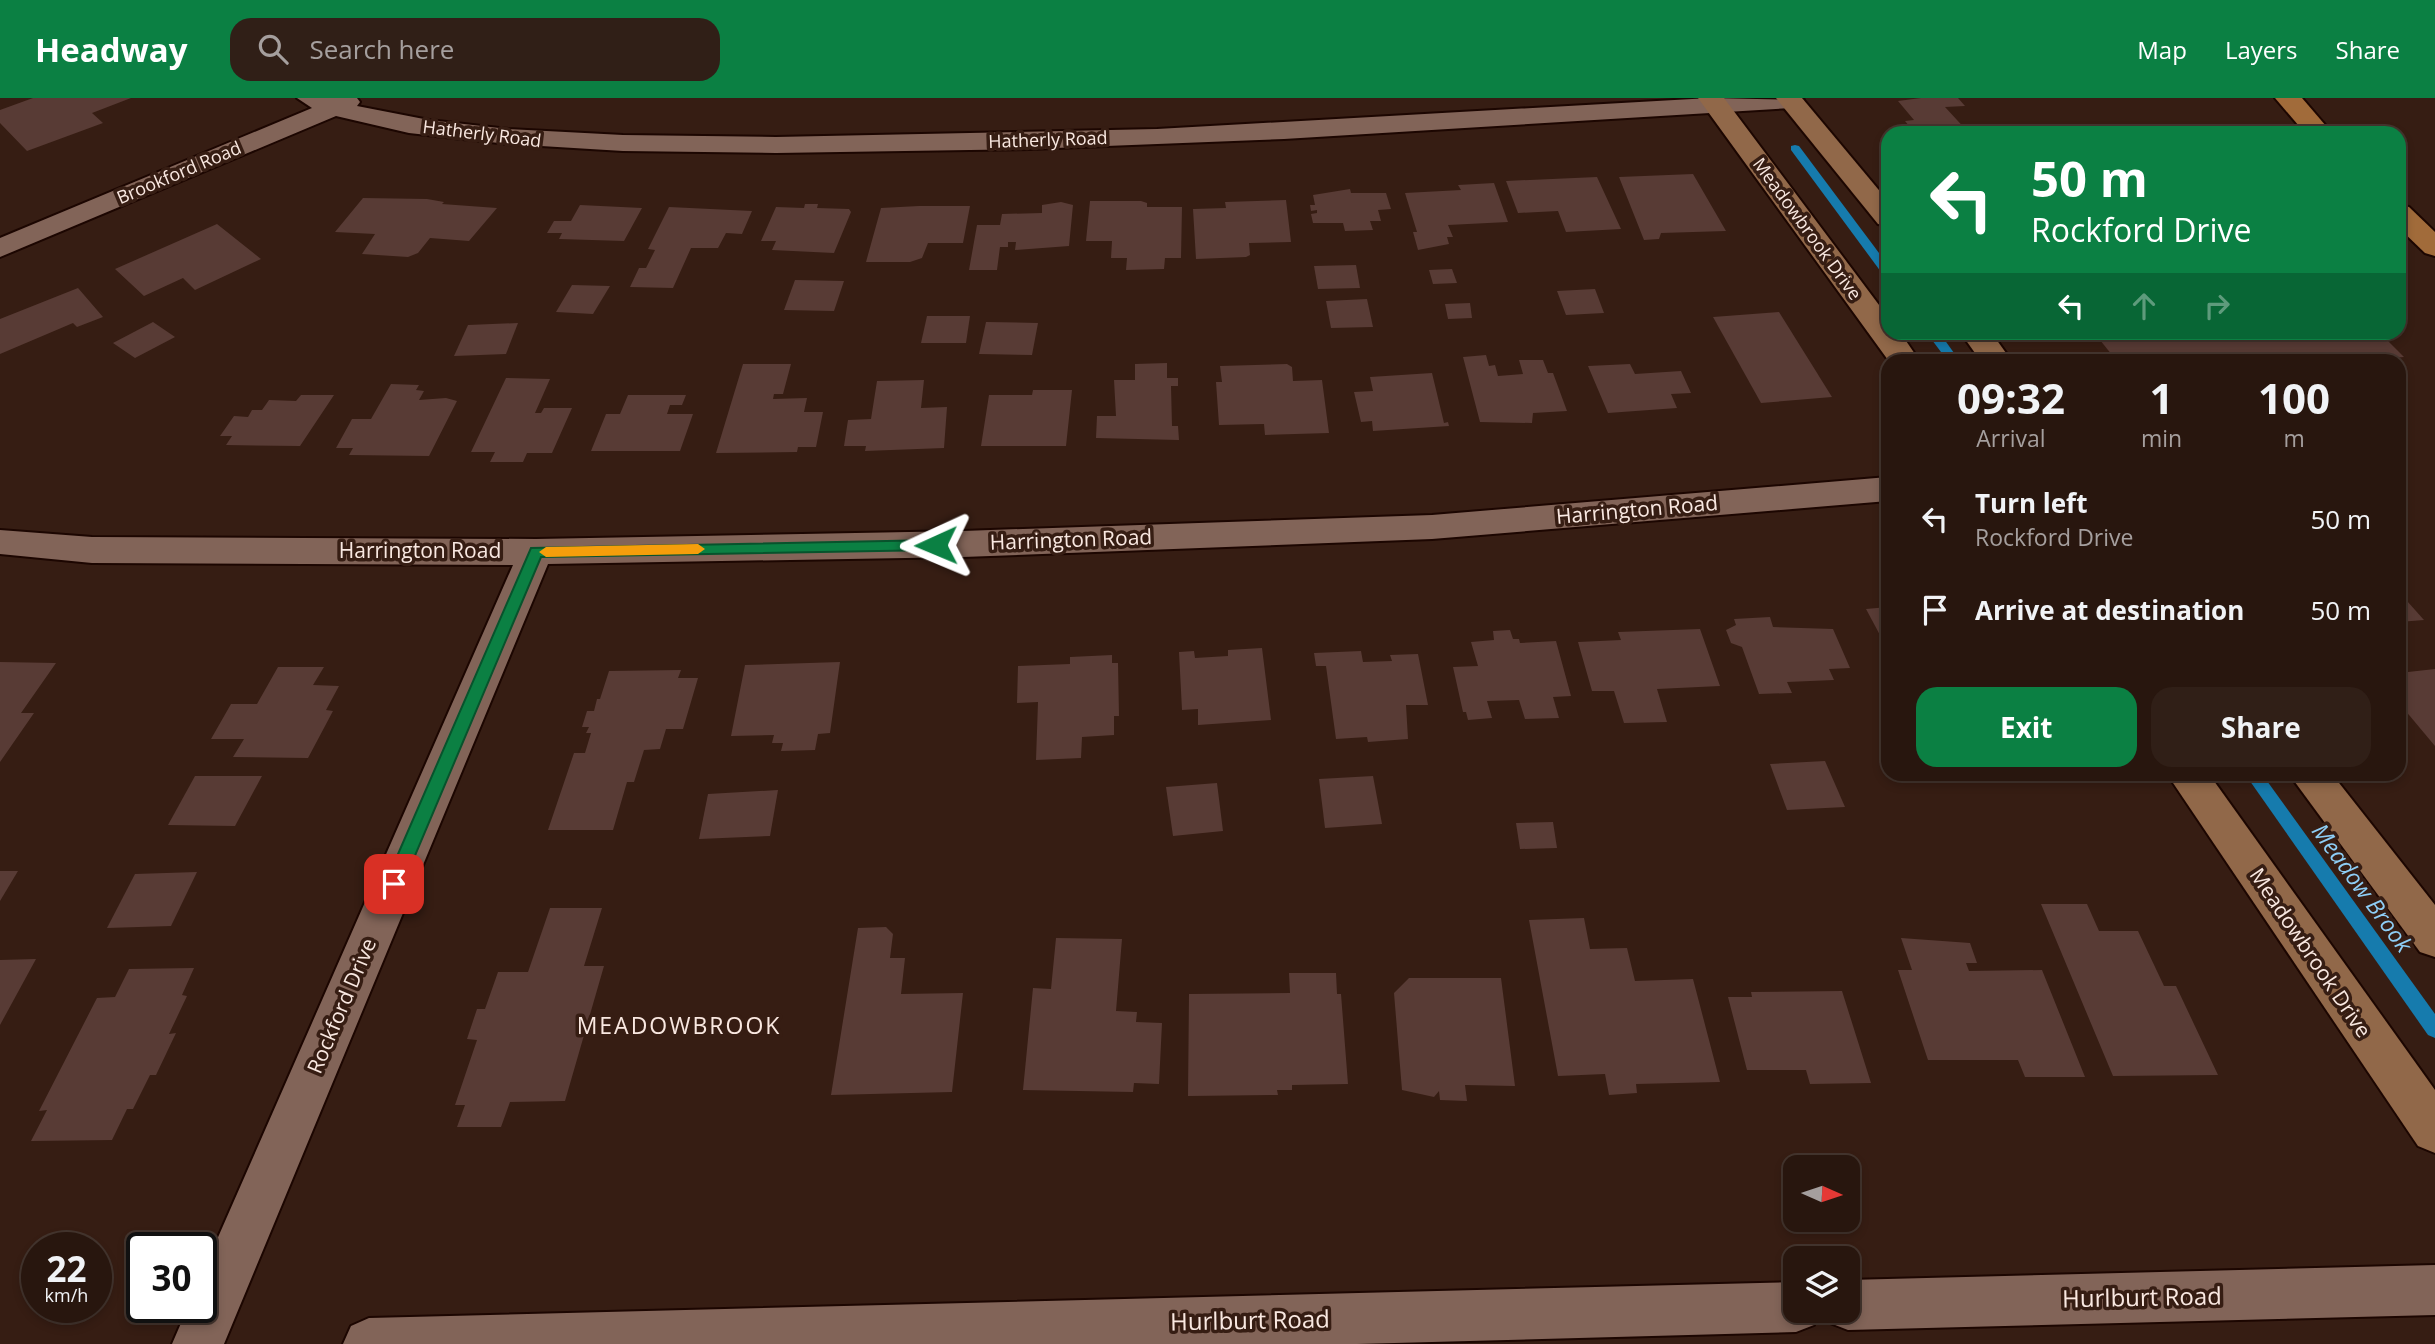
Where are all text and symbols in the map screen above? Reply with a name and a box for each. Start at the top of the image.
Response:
search box [230,18,720,81]
text: Headway [35,27,188,72]
icon: search [254,30,292,68]
text: Search here [310,31,454,67]
text: Map [2137,33,2187,66]
text: Layers [2225,33,2298,66]
text: Share [2336,33,2400,66]
street label: Hatherly Road [421,114,543,152]
street label: Hatherly Road [988,125,1108,153]
street label: Brookford Road [113,135,245,209]
text: 50 m [2031,145,2148,211]
street label: Meadowbrook Drive [1748,152,1868,304]
icon: left [1916,154,2007,245]
text: Rockford Drive [2031,208,2251,251]
icon: left [2052,287,2090,325]
icon: ahead [2125,287,2163,325]
icon: right [2198,287,2236,325]
text: 09:32 [1957,369,2065,426]
text: 1 [2149,369,2174,426]
text: 100 [2258,369,2330,426]
text: Arrival [1976,422,2046,454]
text: min [2141,422,2182,454]
text: m [2283,422,2305,454]
text: Turn left [1975,485,2087,521]
street label: Harrington Road [1555,488,1719,530]
icon: left [1916,500,1954,538]
text: 50 m [2310,501,2371,537]
position arrow [899,508,973,582]
text: Rockford Drive [1975,521,2133,553]
street label: Harrington Road [989,522,1153,556]
street label: Harrington Road [339,536,501,564]
icon: arrive [1916,591,1954,629]
text: Arrive at destination [1975,592,2244,628]
text: 50 m [2310,592,2371,628]
button: Exit [1916,687,2137,767]
button: Share [2151,687,2371,767]
water label: Meadow Brook [2305,816,2421,959]
pin [364,854,424,914]
street label: Meadowbrook Drive [2244,862,2378,1043]
icon: arrive [375,865,413,903]
street label: Rockford Drive [300,934,382,1078]
district label: MEADOWBROOK [577,1009,781,1041]
north arrow [1783,1155,1860,1232]
map controls [1783,1155,1860,1323]
speed limit sign: 30 [126,1232,217,1323]
text: 22 [46,1245,87,1292]
button: layers [1783,1246,1860,1323]
street label: Hurlburt Road [2062,1279,2222,1314]
text: km/h [45,1283,88,1307]
street label: Hurlburt Road [1170,1302,1330,1337]

